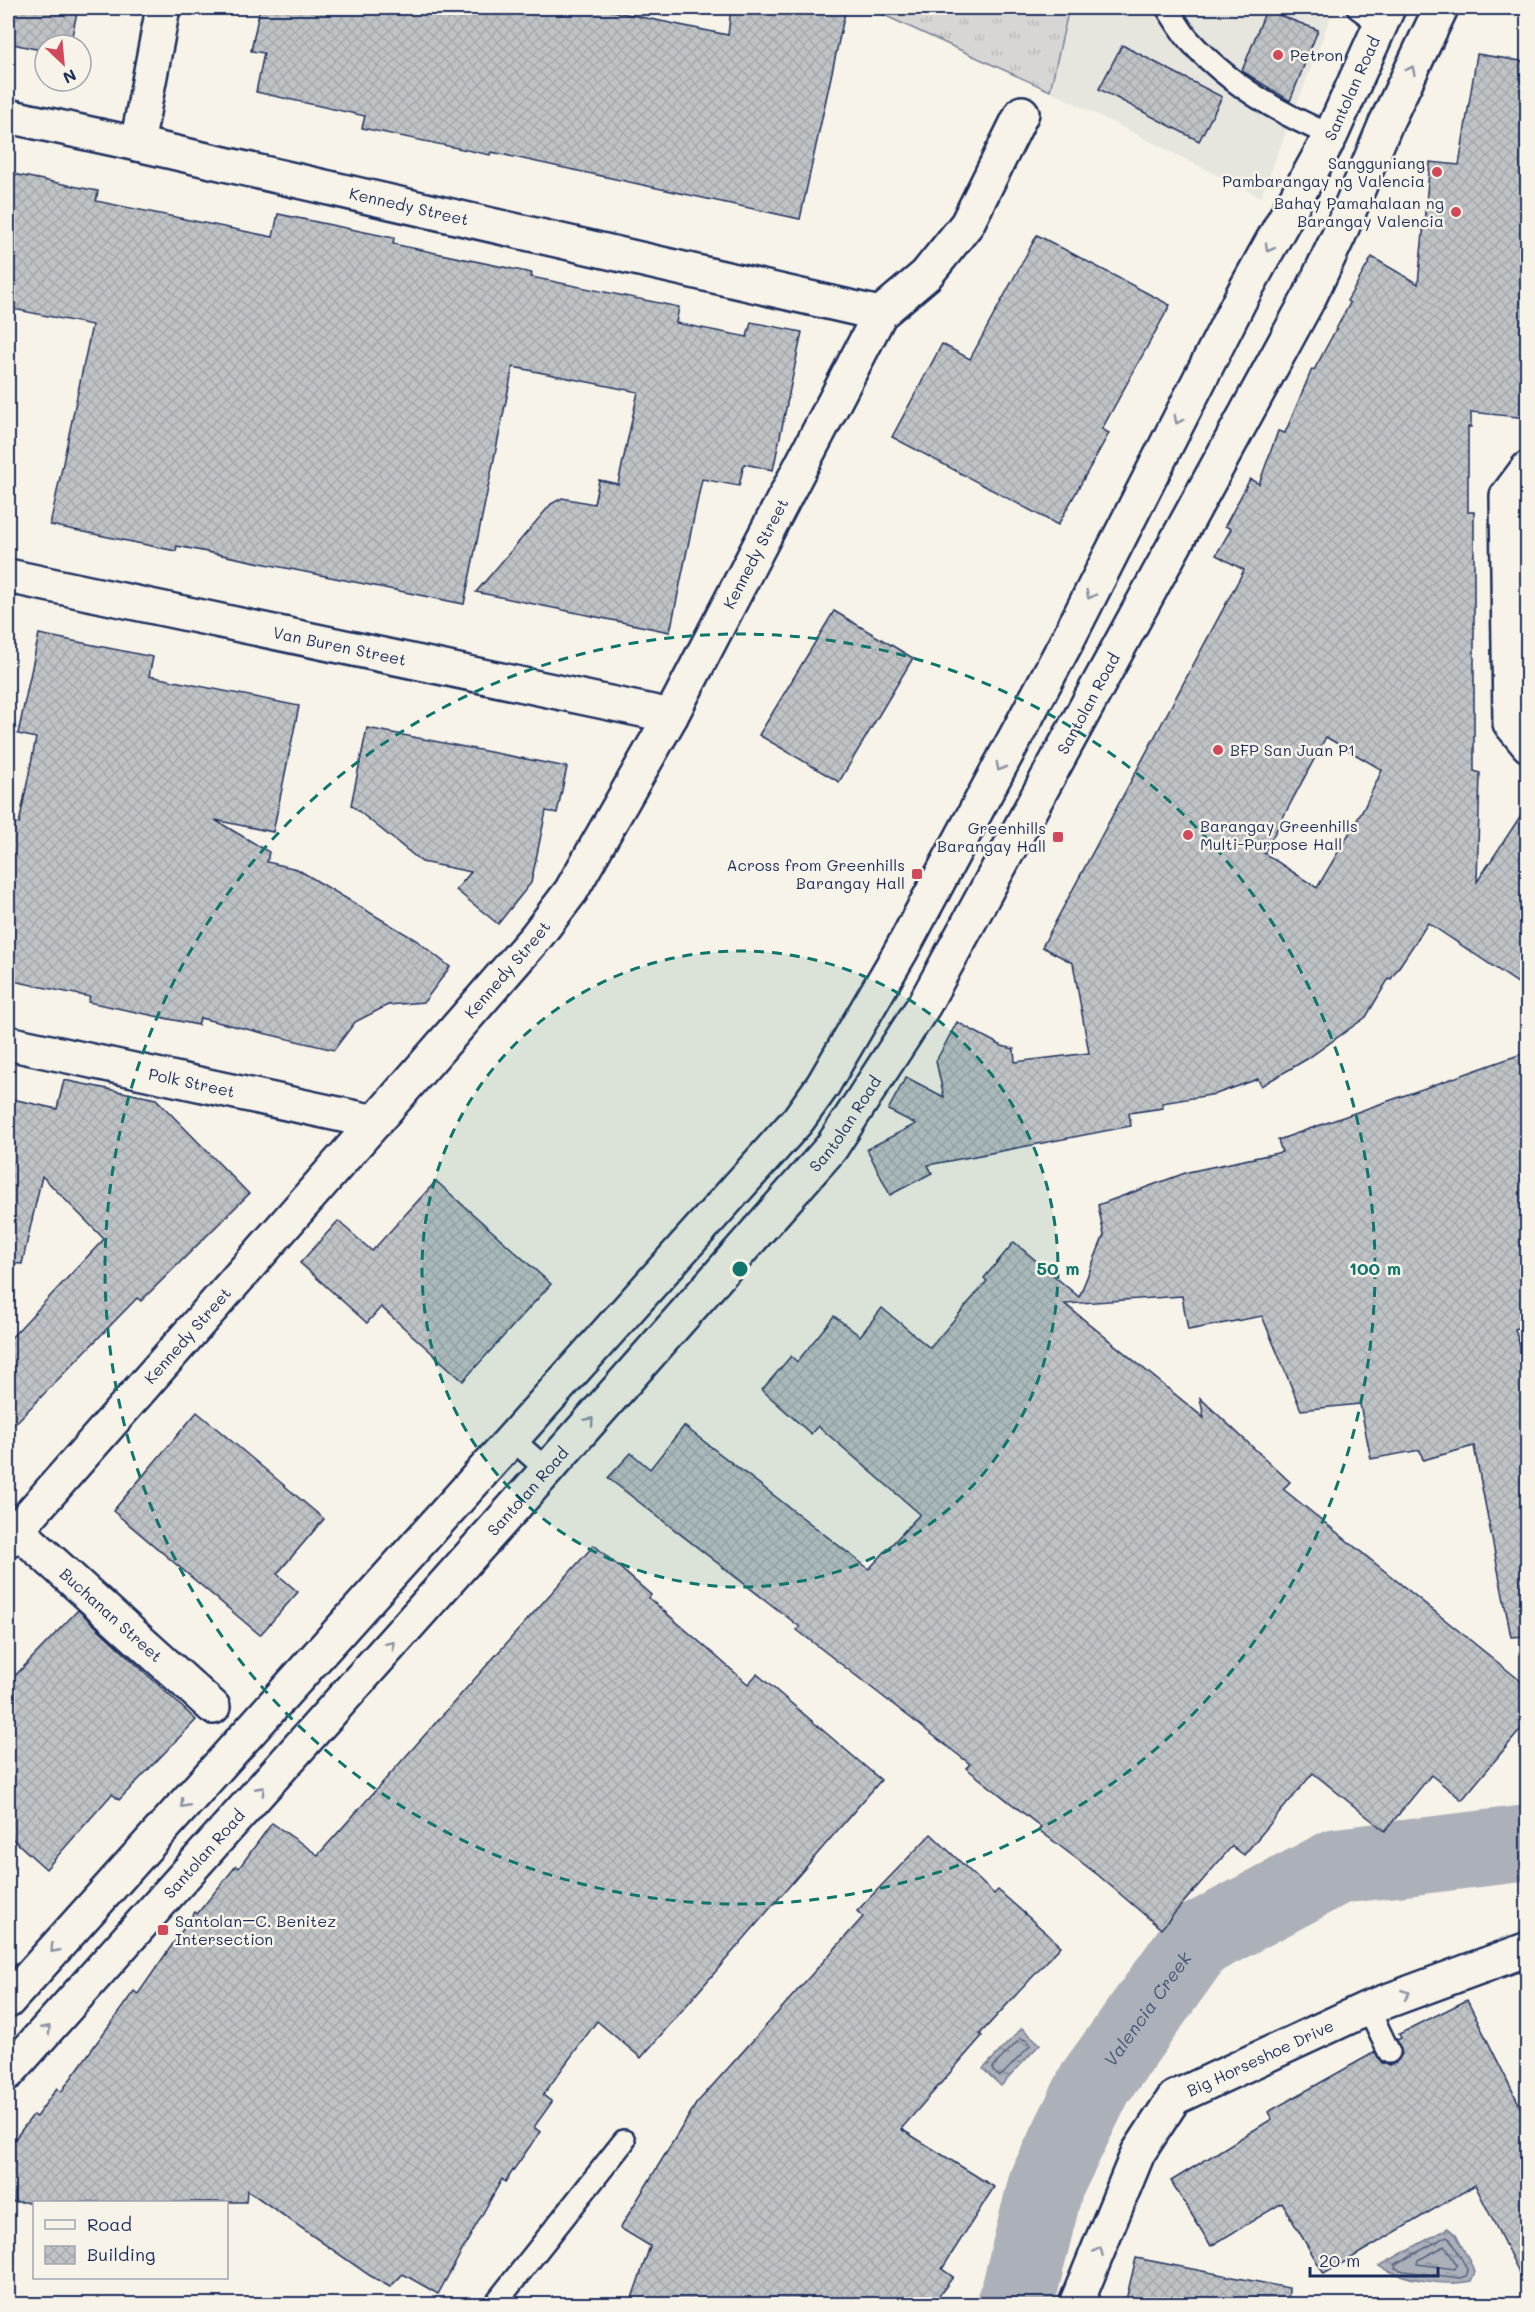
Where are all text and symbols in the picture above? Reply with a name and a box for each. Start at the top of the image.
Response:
north arrow [33,33,93,93]
street label: Santolan Road [1319,33,1384,144]
place label: Petron [1290,44,1343,65]
marker: Petron [1271,48,1285,62]
text: N [60,65,80,89]
one-way arrow [1403,66,1415,77]
place label: Sangguniang Pambarangay ng Valencia [1222,152,1425,191]
marker: Sangguniang Pambarangay ng Valencia [1430,165,1444,179]
street label: Kennedy Street [347,182,471,230]
place label: Bahay Pamahalaan ng Barangay Valencia [1274,192,1444,231]
marker: Bahay Pamahalaan ng Barangay Valencia [1449,205,1463,219]
one-way arrow [1264,241,1276,252]
one-way arrow [1174,414,1185,425]
street label: Kennedy Street [718,494,792,612]
one-way arrow [1086,588,1098,599]
street label: Van Buren Street [271,621,408,670]
street label: Santolan Road [1052,649,1124,758]
place label: BFP San Juan P1 [1230,739,1355,760]
marker: BFP San Juan P1 [1211,743,1225,757]
one-way arrow [996,761,1007,771]
place label: Barangay Greenhills Multi-Purpose Hall [1200,815,1358,854]
place label: Greenhills Barangay Hall [937,817,1046,856]
marker: Barangay Greenhills Multi-Purpose Hall [1181,828,1195,842]
marker: Greenhills Barangay Hall [1051,830,1065,844]
place label: Across from Greenhills Barangay Hall [726,854,905,893]
marker: Across from Greenhills Barangay Hall [910,867,924,881]
street label: Kennedy Street [459,916,555,1022]
street label: Polk Street [147,1063,237,1102]
street label: Santolan Road [804,1072,885,1176]
text: 50 m [1037,1256,1079,1280]
text: 100 m [1349,1256,1401,1280]
centre of rings [730,1259,750,1279]
street label: Kennedy Street [139,1283,235,1388]
one-way arrow [583,1417,594,1428]
street label: Santolan Road [482,1442,573,1540]
street label: Buchanan Street [56,1563,167,1666]
one-way arrow [384,1641,395,1652]
one-way arrow [254,1786,265,1797]
one-way arrow [180,1797,191,1808]
street label: Santolan Road [158,1805,249,1902]
place label: Santolan–C. Benitez Intersection [175,1910,336,1949]
marker: Santolan–C. Benitez Intersection [156,1923,170,1937]
one-way arrow [50,1942,61,1953]
water label: Valencia Creek [1098,1947,1197,2071]
one-way arrow [1401,1988,1411,2001]
street label: Big Horseshoe Drive [1183,2014,1337,2101]
one-way arrow [40,2026,51,2036]
legend [33,2201,228,2279]
text: Road [87,2212,132,2236]
scale bar [1310,2240,1438,2278]
text: Building [87,2242,155,2266]
one-way arrow [1092,2246,1104,2257]
text: 20 m [1319,2248,1360,2272]

